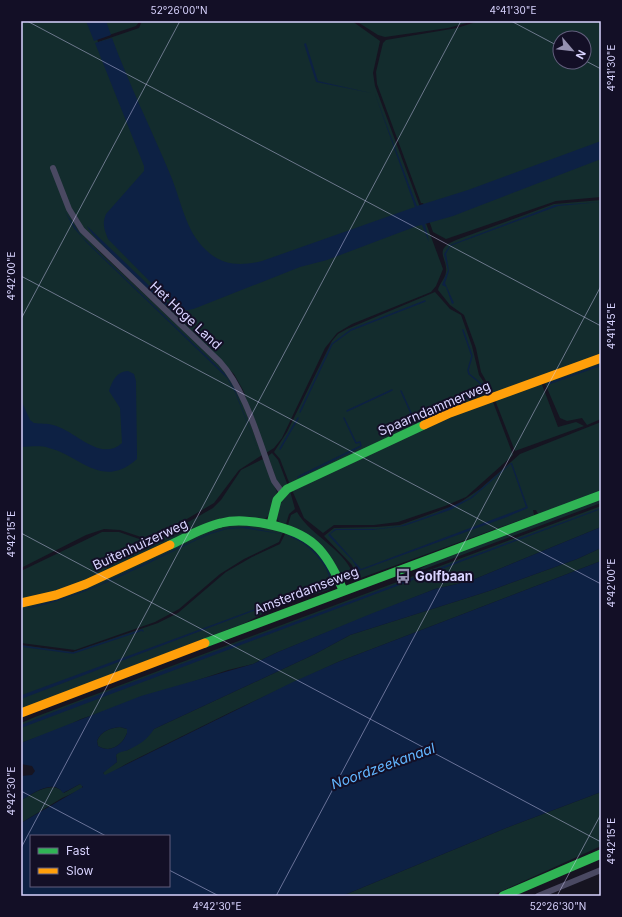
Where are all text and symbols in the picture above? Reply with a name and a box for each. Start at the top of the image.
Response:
text: 52°26'00"N [151,4,207,16]
text: 4°41'30"E [490,4,536,16]
north arrow [552,30,592,70]
text: 4°41'30"E [605,45,617,91]
text: N [573,48,589,62]
text: 4°42'00"E [5,251,17,301]
street label: Het Hoge Land [147,278,225,352]
text: 4°41'45"E [605,303,617,349]
street label: Spaarndammerweg [375,377,493,439]
text: 4°42'15"E [5,511,17,557]
street label: Buitenhuizerweg [90,515,190,573]
text: 4°42'00"E [605,558,617,608]
street label: Amsterdamseweg [252,563,360,617]
bus stop icon: Golfbaan [394,567,412,585]
place label: Golfbaan [415,568,473,584]
water label: Noordzeekanaal [328,739,438,792]
text: 4°42'30"E [5,766,17,816]
text: 4°42'15"E [605,818,617,864]
legend [30,835,170,887]
text: Fast [66,843,90,858]
text: Slow [66,863,94,878]
text: 4°42'30"E [192,900,242,912]
text: 52°26'30"N [530,900,586,912]

